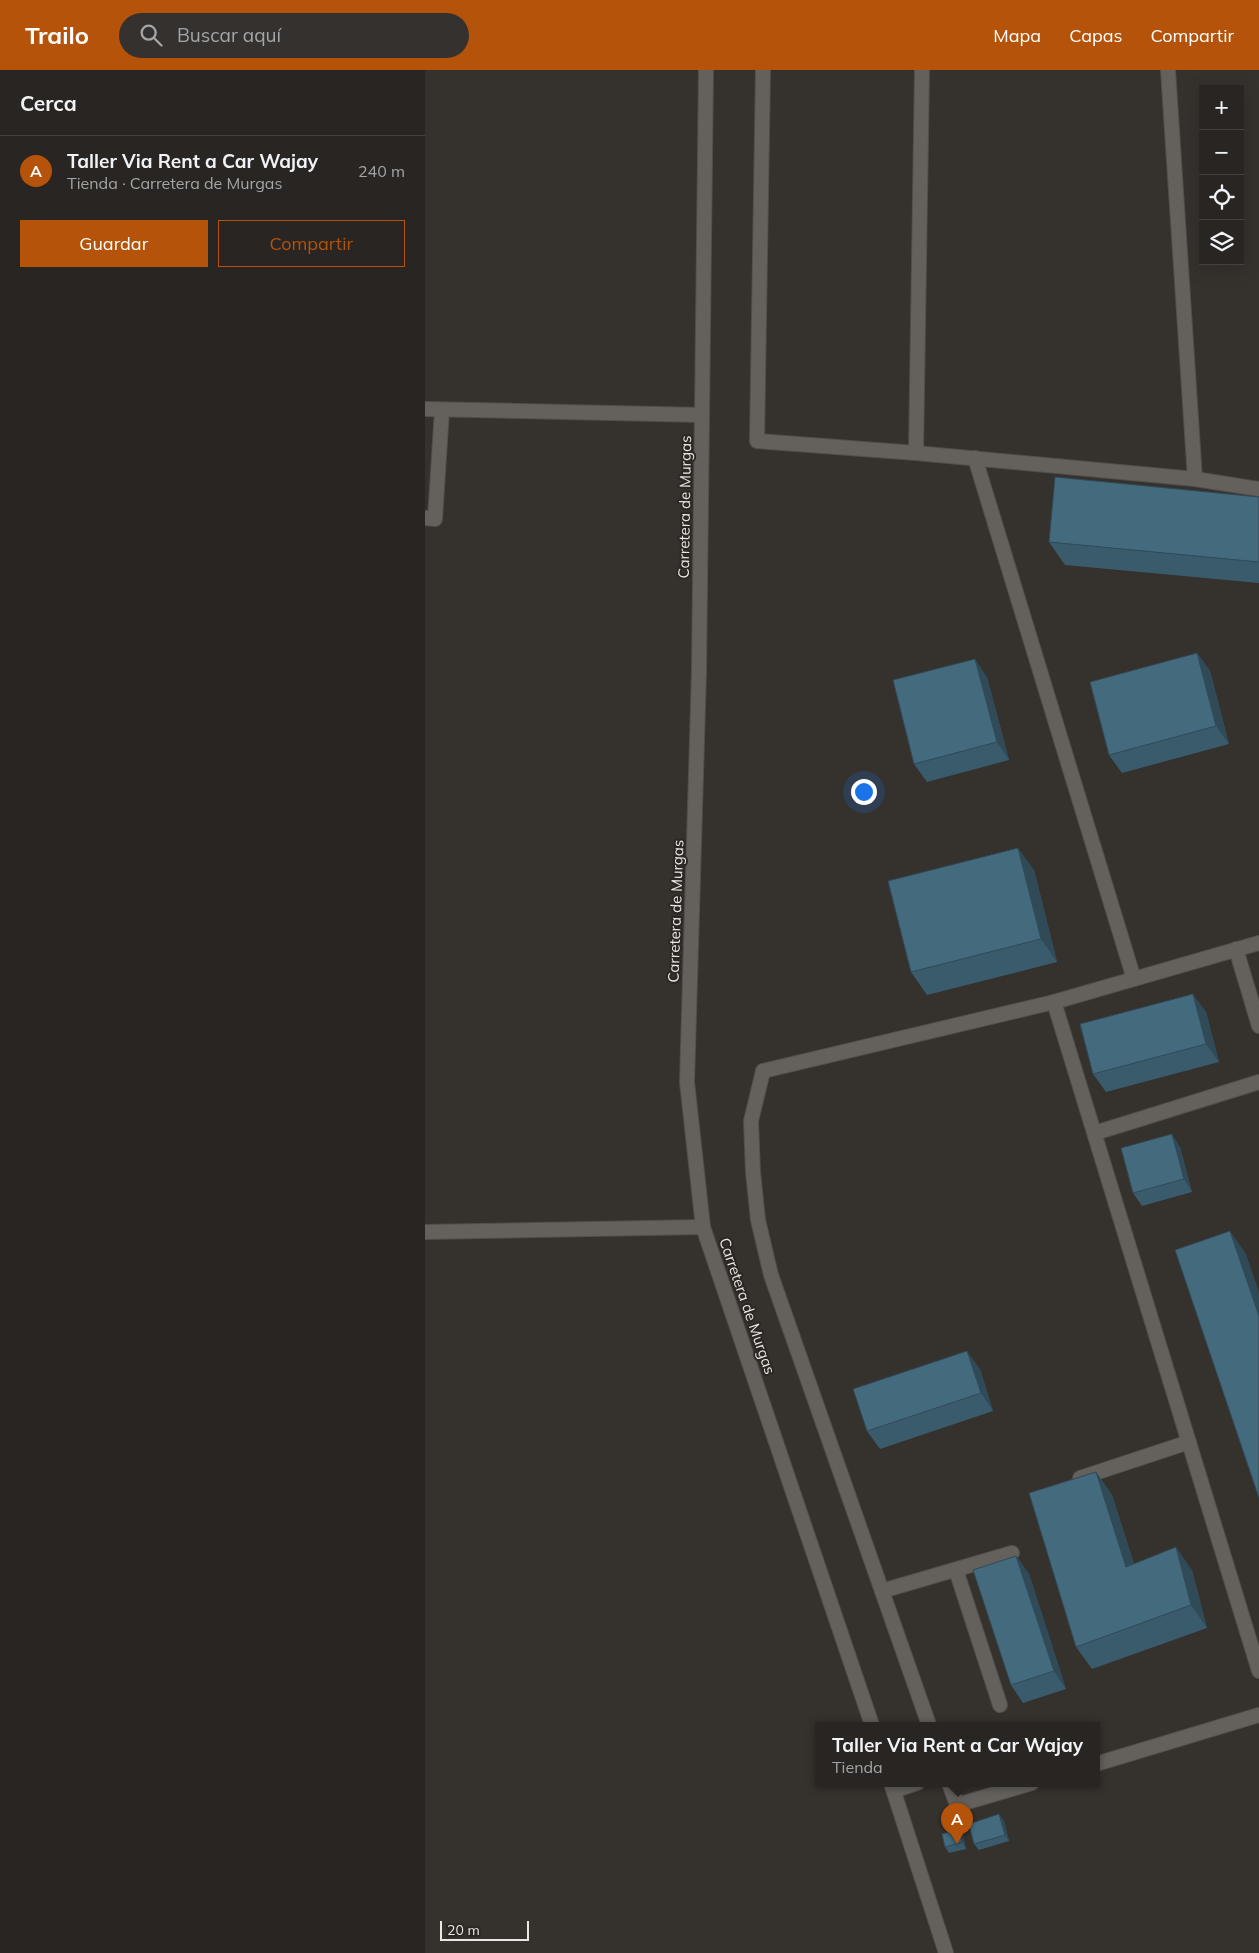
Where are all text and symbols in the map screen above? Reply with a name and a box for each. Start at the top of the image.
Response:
search box [119,13,469,58]
text: Trailo [25,20,89,50]
icon: search [137,21,165,49]
text: Buscar aquí [177,23,281,47]
text: Mapa [993,24,1041,47]
text: Capas [1069,24,1123,47]
text: Compartir [1151,24,1234,47]
map controls [1199,85,1244,265]
button: + [1199,85,1244,130]
text: Cerca [20,90,77,116]
button: − [1199,130,1244,175]
text: Taller Via Rent a Car Wajay [67,149,318,173]
text: A [30,161,42,181]
text: 240 m [358,161,405,181]
text: Tienda · Carretera de Murgas [67,173,282,193]
button: locate [1199,175,1244,220]
button: Guardar [20,220,208,267]
button: Compartir [218,220,405,267]
button: layers [1199,220,1244,265]
street label: Carretera de Murgas [674,435,695,579]
your location [851,779,877,805]
street label: Carretera de Murgas [664,839,687,983]
street label: Carretera de Murgas [715,1235,780,1377]
popup [815,1722,1100,1787]
text: Taller Via Rent a Car Wajay [832,1733,1083,1757]
text: Tienda [832,1757,883,1777]
pin: A [941,1803,973,1844]
scale bar [440,1918,529,1941]
text: 20 m [447,1921,480,1939]

